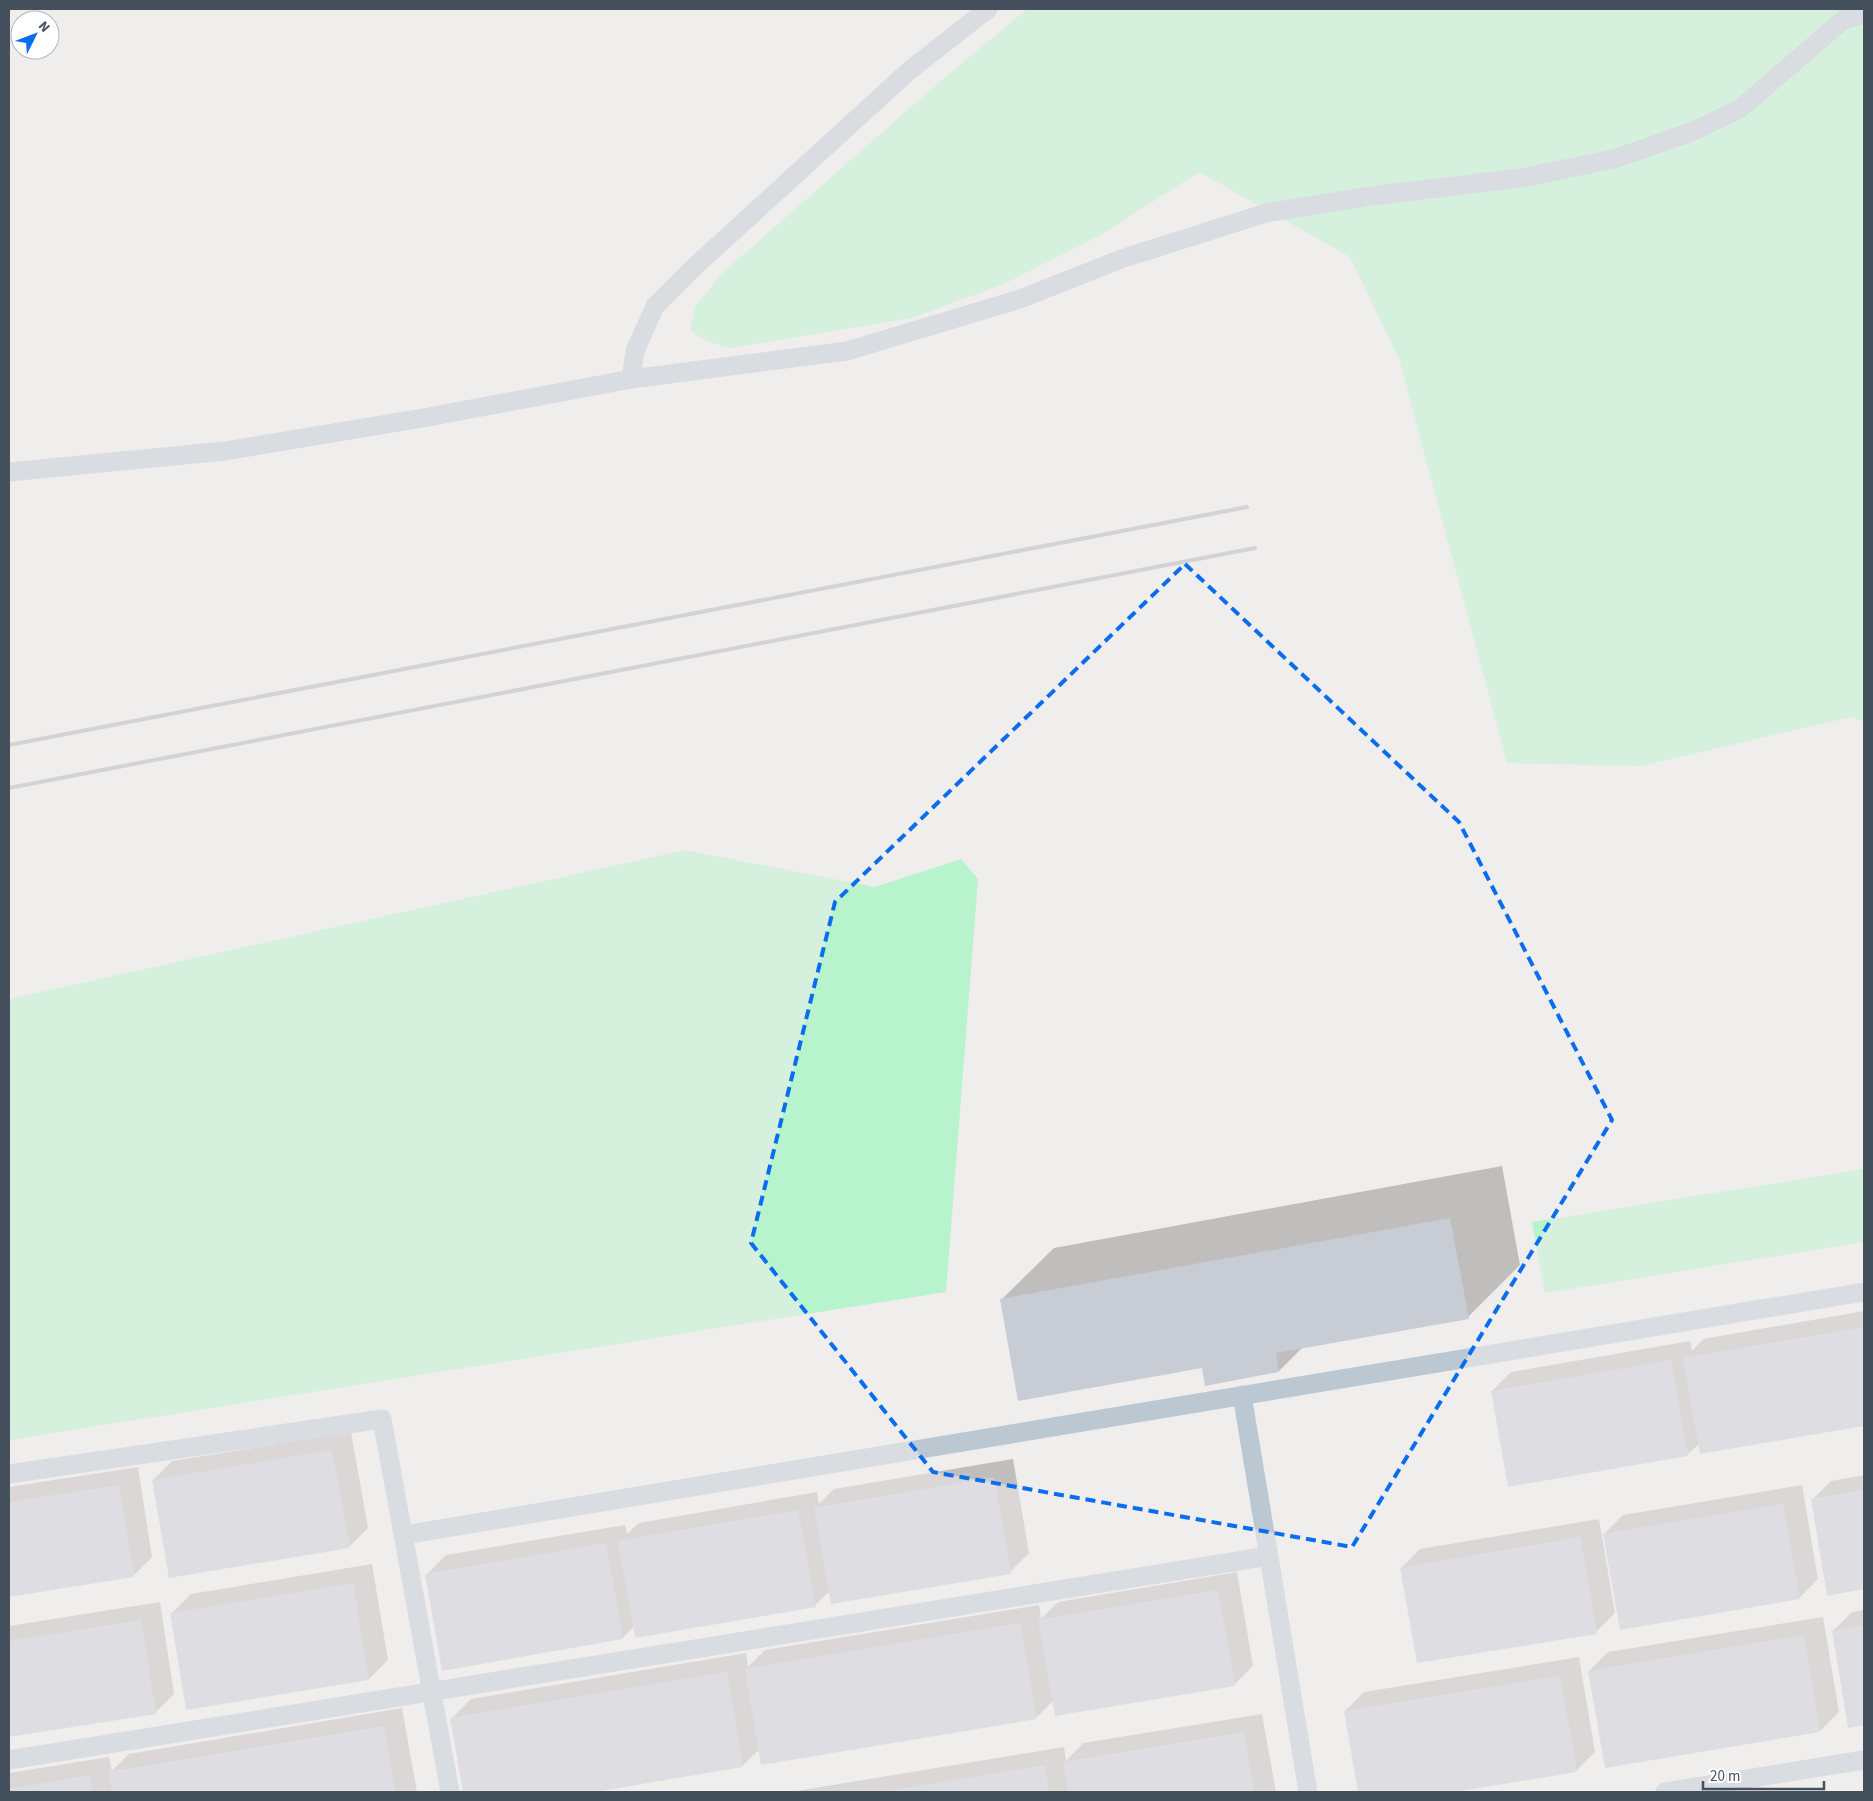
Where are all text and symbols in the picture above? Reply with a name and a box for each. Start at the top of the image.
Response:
north arrow [10,10,60,60]
text: N [33,17,54,37]
scale bar [1703,1758,1824,1790]
text: 20 m [1710,1766,1740,1787]

